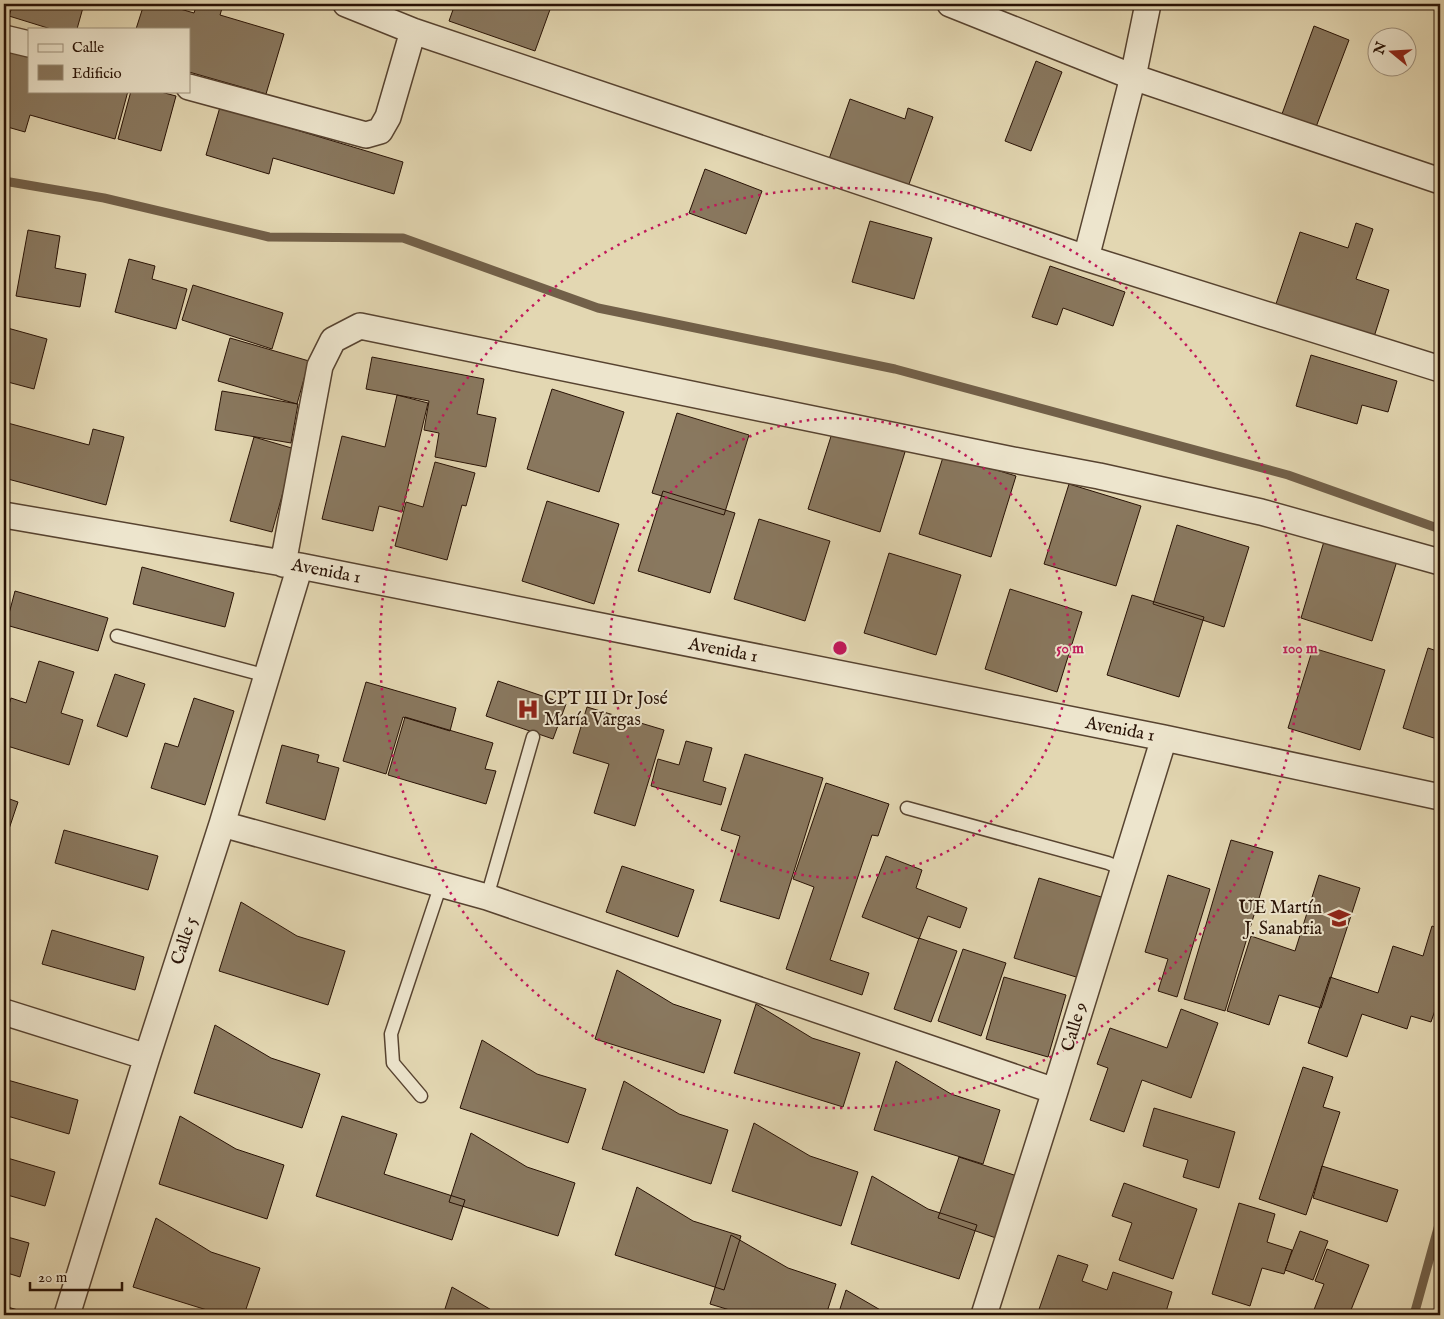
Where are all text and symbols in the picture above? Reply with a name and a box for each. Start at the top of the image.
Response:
legend [28,28,190,92]
north arrow [1366,28,1416,78]
text: Calle [72,38,104,57]
text: N [1370,40,1391,58]
text: Edificio [72,64,122,83]
street label: Avenida 1 [288,554,363,590]
street label: Avenida 1 [685,633,760,669]
centre of rings [831,639,849,657]
text: 50 m [1056,639,1084,658]
text: 100 m [1282,639,1318,658]
place label: CPT III Dr José María Vargas [544,688,668,732]
hospital icon: CPT III Dr José María Vargas [515,696,541,722]
street label: Avenida 1 [1082,712,1157,748]
place label: UE Martín J. Sanabria [1238,897,1322,941]
school or university icon: UE Martín J. Sanabria [1326,905,1352,931]
street label: Calle 5 [166,914,204,968]
street label: Calle 9 [1057,1000,1093,1054]
scale bar [30,1259,122,1291]
text: 20 m [38,1268,68,1287]

